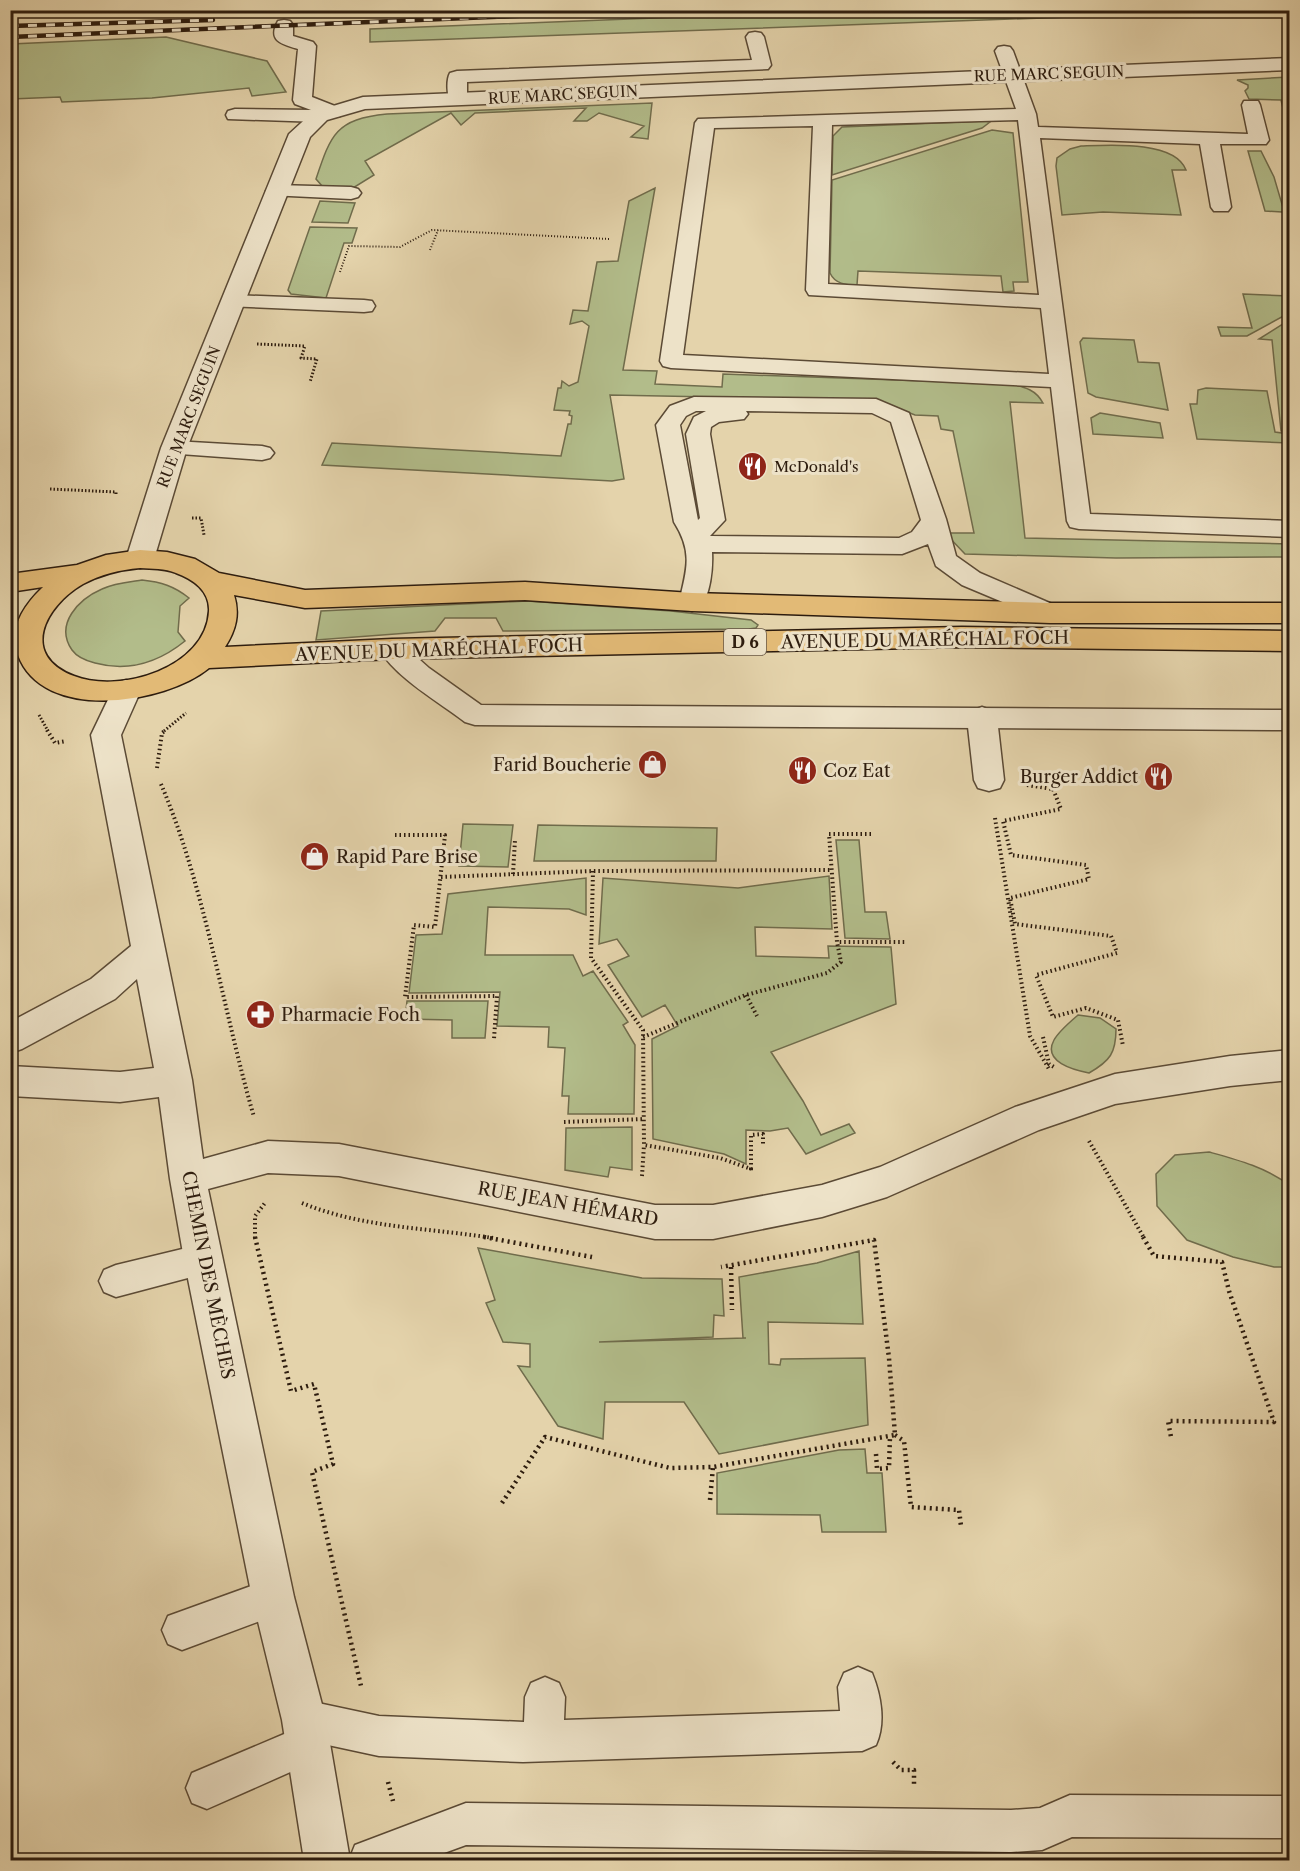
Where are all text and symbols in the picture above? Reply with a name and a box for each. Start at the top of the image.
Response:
street label: RUE MARC SEGUIN [974,61,1124,86]
street label: RUE MARC SEGUIN [487,81,639,108]
street label: RUE MARC SEGUIN [153,343,224,490]
restaurant icon: McDonald's [737,451,769,483]
place label: McDonald's [774,457,859,476]
street label: AVENUE DU MARÉCHAL FOCH [780,625,1069,654]
road number: D 6 [724,629,766,655]
street label: AVENUE DU MARÉCHAL FOCH [294,633,583,666]
shop icon: Farid Boucherie [636,749,668,781]
place label: Farid Boucherie [493,754,631,776]
restaurant icon: Coz Eat [786,755,818,787]
place label: Coz Eat [823,760,891,782]
restaurant icon: Burger Addict [1143,761,1175,793]
place label: Burger Addict [1020,766,1139,788]
shop icon: Rapid Pare Brise [299,841,331,873]
place label: Rapid Pare Brise [336,846,478,868]
pharmacy icon: Pharmacie Foch [244,999,276,1031]
place label: Pharmacie Foch [281,1004,420,1026]
street label: CHEMIN DES MÈCHES [177,1169,240,1381]
street label: RUE JEAN HÉMARD [476,1176,660,1231]

